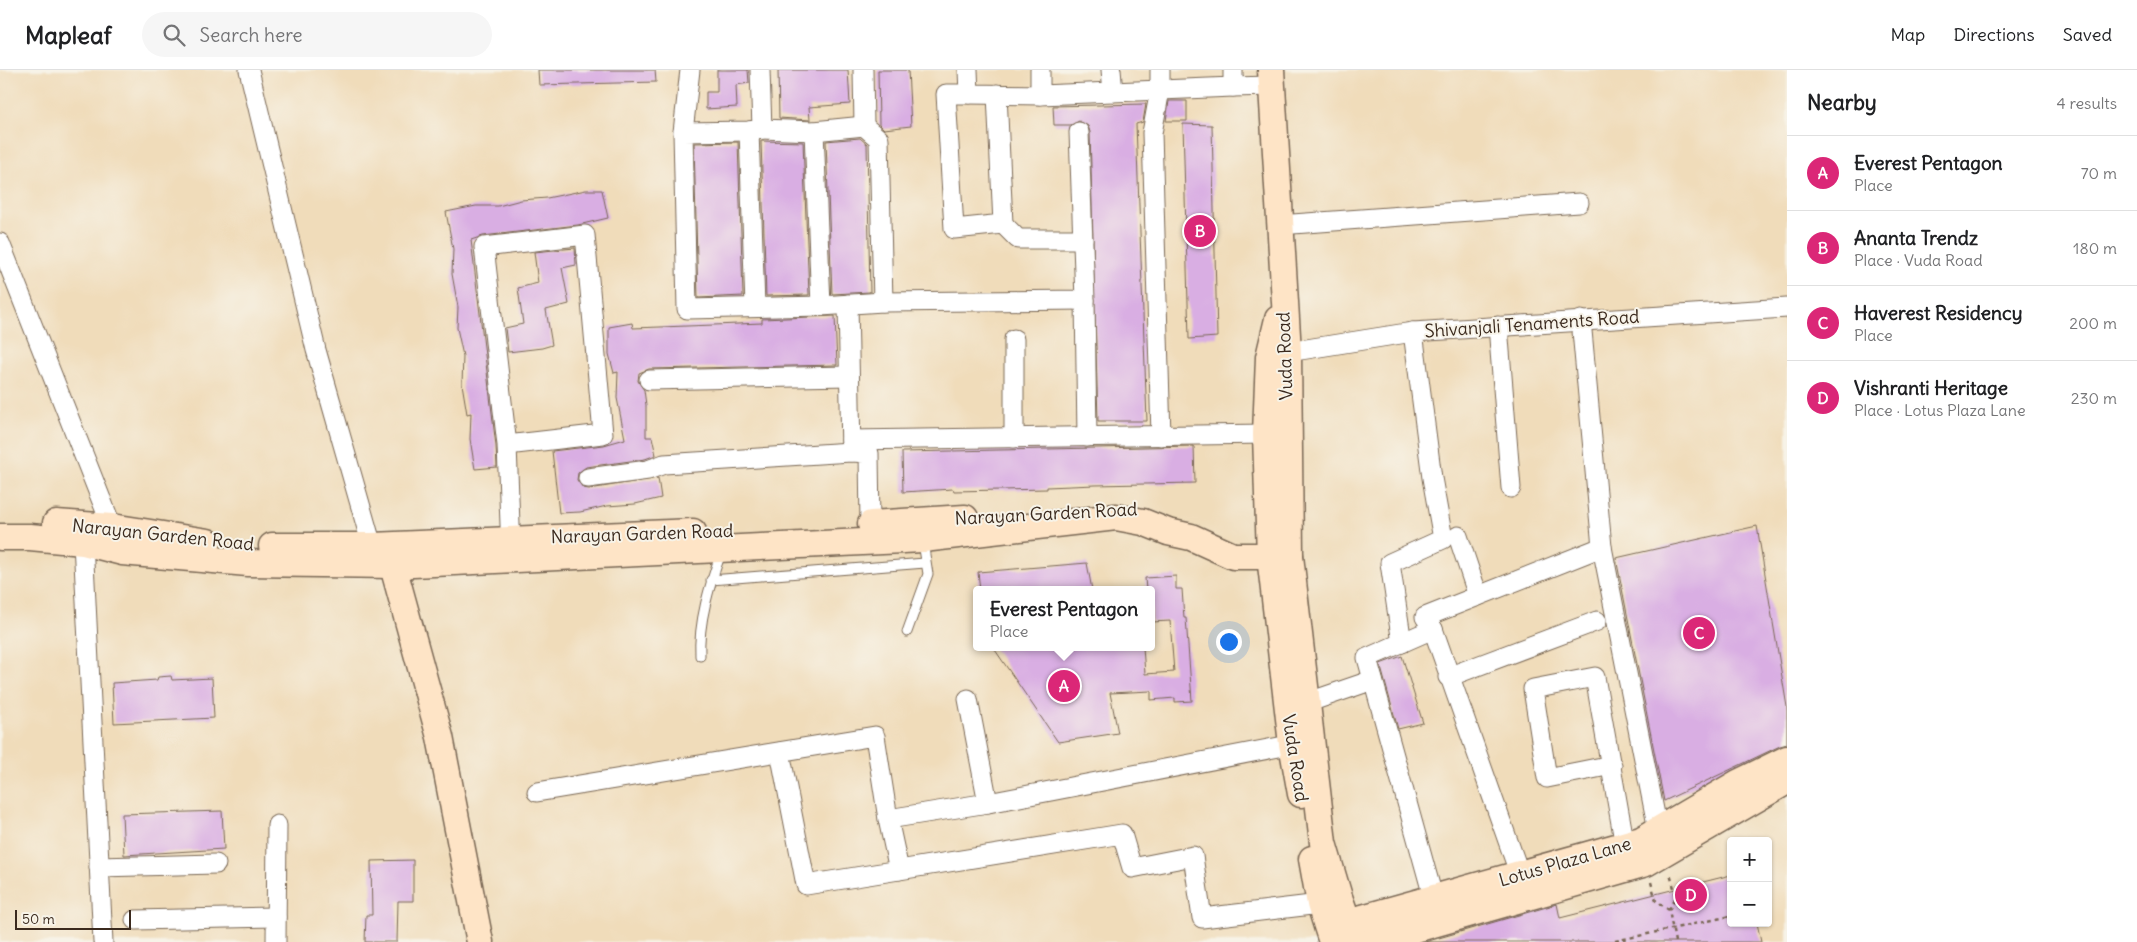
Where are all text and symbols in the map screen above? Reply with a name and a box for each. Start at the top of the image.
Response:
search box [142,12,492,57]
text: Mapleaf [25,20,112,50]
icon: search [160,21,188,49]
text: Search here [200,23,303,47]
text: Map [1890,23,1925,46]
text: Directions [1953,23,2035,46]
text: Saved [2063,23,2112,46]
text: Nearby [1807,89,1877,116]
text: 4 results [2056,93,2117,113]
text: Everest Pentagon [1854,151,2003,175]
text: A [1818,163,1828,183]
text: 70 m [2081,163,2117,183]
text: Place [1854,175,1893,195]
pin: B [1184,212,1216,250]
text: Ananta Trendz [1854,226,1978,250]
text: B [1818,238,1828,258]
text: 180 m [2073,238,2117,258]
text: Place · Vuda Road [1854,250,1983,270]
text: Haverest Residency [1854,301,2023,325]
street label: Shivanjali Tenaments Road [1424,304,1641,342]
street label: Vuda Road [1271,311,1298,401]
text: C [1818,313,1828,333]
text: 200 m [2069,313,2117,333]
text: Place [1854,325,1893,345]
text: Vishranti Heritage [1854,376,2008,400]
text: D [1817,388,1829,408]
text: 230 m [2071,388,2117,408]
text: Place · Lotus Plaza Lane [1854,400,2026,420]
street label: Narayan Garden Road [954,497,1138,530]
street label: Narayan Garden Road [71,514,255,556]
street label: Narayan Garden Road [550,519,734,548]
popup [973,586,1155,651]
text: Everest Pentagon [990,597,1138,621]
pin: C [1683,614,1715,652]
text: Place [990,621,1028,641]
your location [1216,629,1242,655]
pin: A [1048,667,1080,705]
street label: Vuda Road [1277,712,1314,804]
street label: Lotus Plaza Lane [1496,832,1634,891]
map controls [1727,837,1772,927]
button: + [1727,837,1772,882]
pin: D [1675,876,1707,914]
button: − [1727,882,1772,927]
scale bar [15,907,131,930]
text: 50 m [22,910,55,928]

